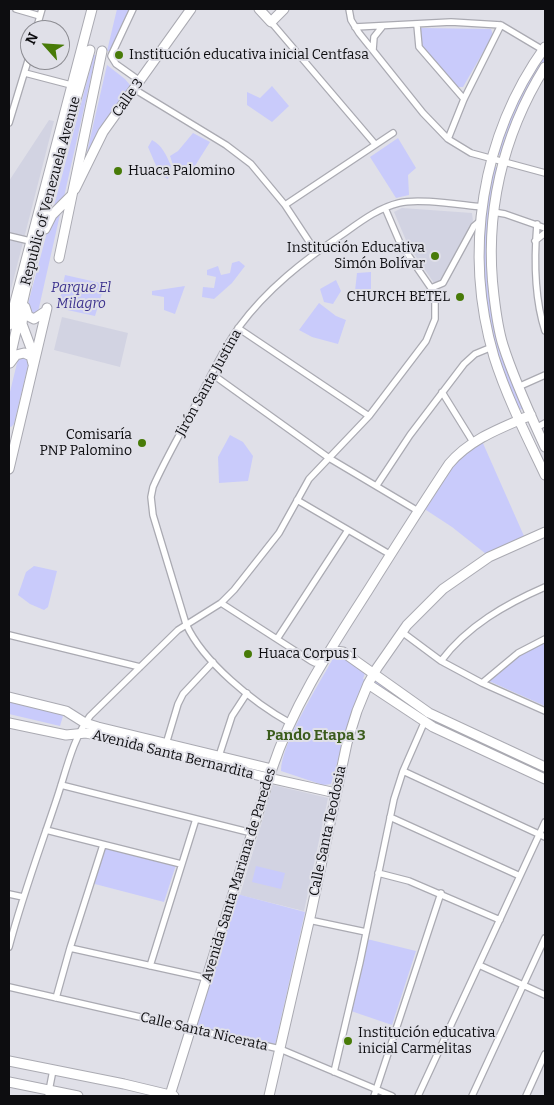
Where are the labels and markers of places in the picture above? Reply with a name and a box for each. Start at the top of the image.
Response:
place label: Institución educativa inicial Centfasa [129,47,369,63]
marker: Institución educativa inicial Centfasa [113,49,125,61]
place label: Huaca Palomino [128,163,235,179]
marker: Huaca Palomino [112,165,124,177]
place label: Institución Educativa Simón Bolívar [287,240,425,272]
marker: Institución Educativa Simón Bolívar [429,250,441,262]
place label: CHURCH BETEL [347,289,450,305]
marker: CHURCH BETEL [454,291,466,303]
place label: Comisaría PNP Palomino [40,427,132,460]
marker: Comisaría PNP Palomino [136,437,148,449]
place label: Huaca Corpus I [258,646,357,662]
marker: Huaca Corpus I [242,648,254,660]
place label: Institución educativa inicial Carmelitas [358,1025,495,1058]
marker: Institución educativa inicial Carmelitas [342,1035,354,1047]

